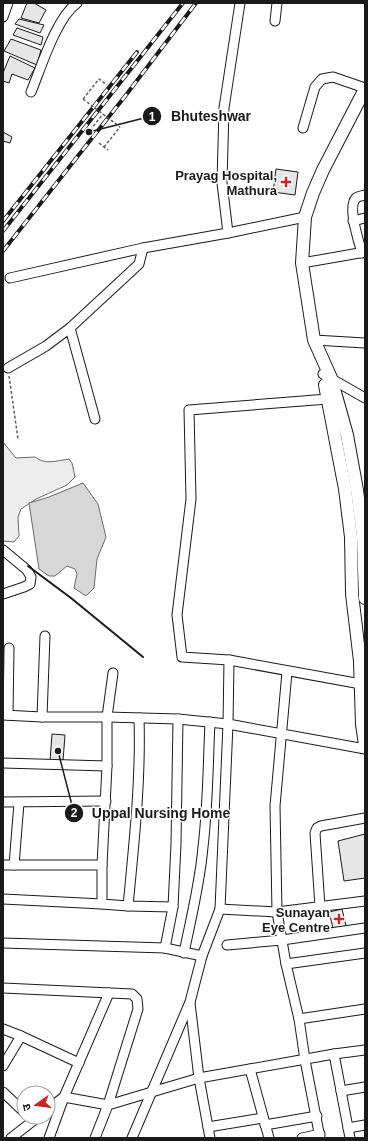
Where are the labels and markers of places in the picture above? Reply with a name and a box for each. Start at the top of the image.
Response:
callout: Bhuteshwar [142,103,259,129]
place label: Prayag Hospital, Mathura [175,168,278,198]
marker: Prayag Hospital, Mathura [280,176,292,188]
callout: Uppal Nursing Home [64,800,238,826]
place label: Sunayan Eye Centre [262,905,330,935]
marker: Sunayan Eye Centre [333,913,345,925]

